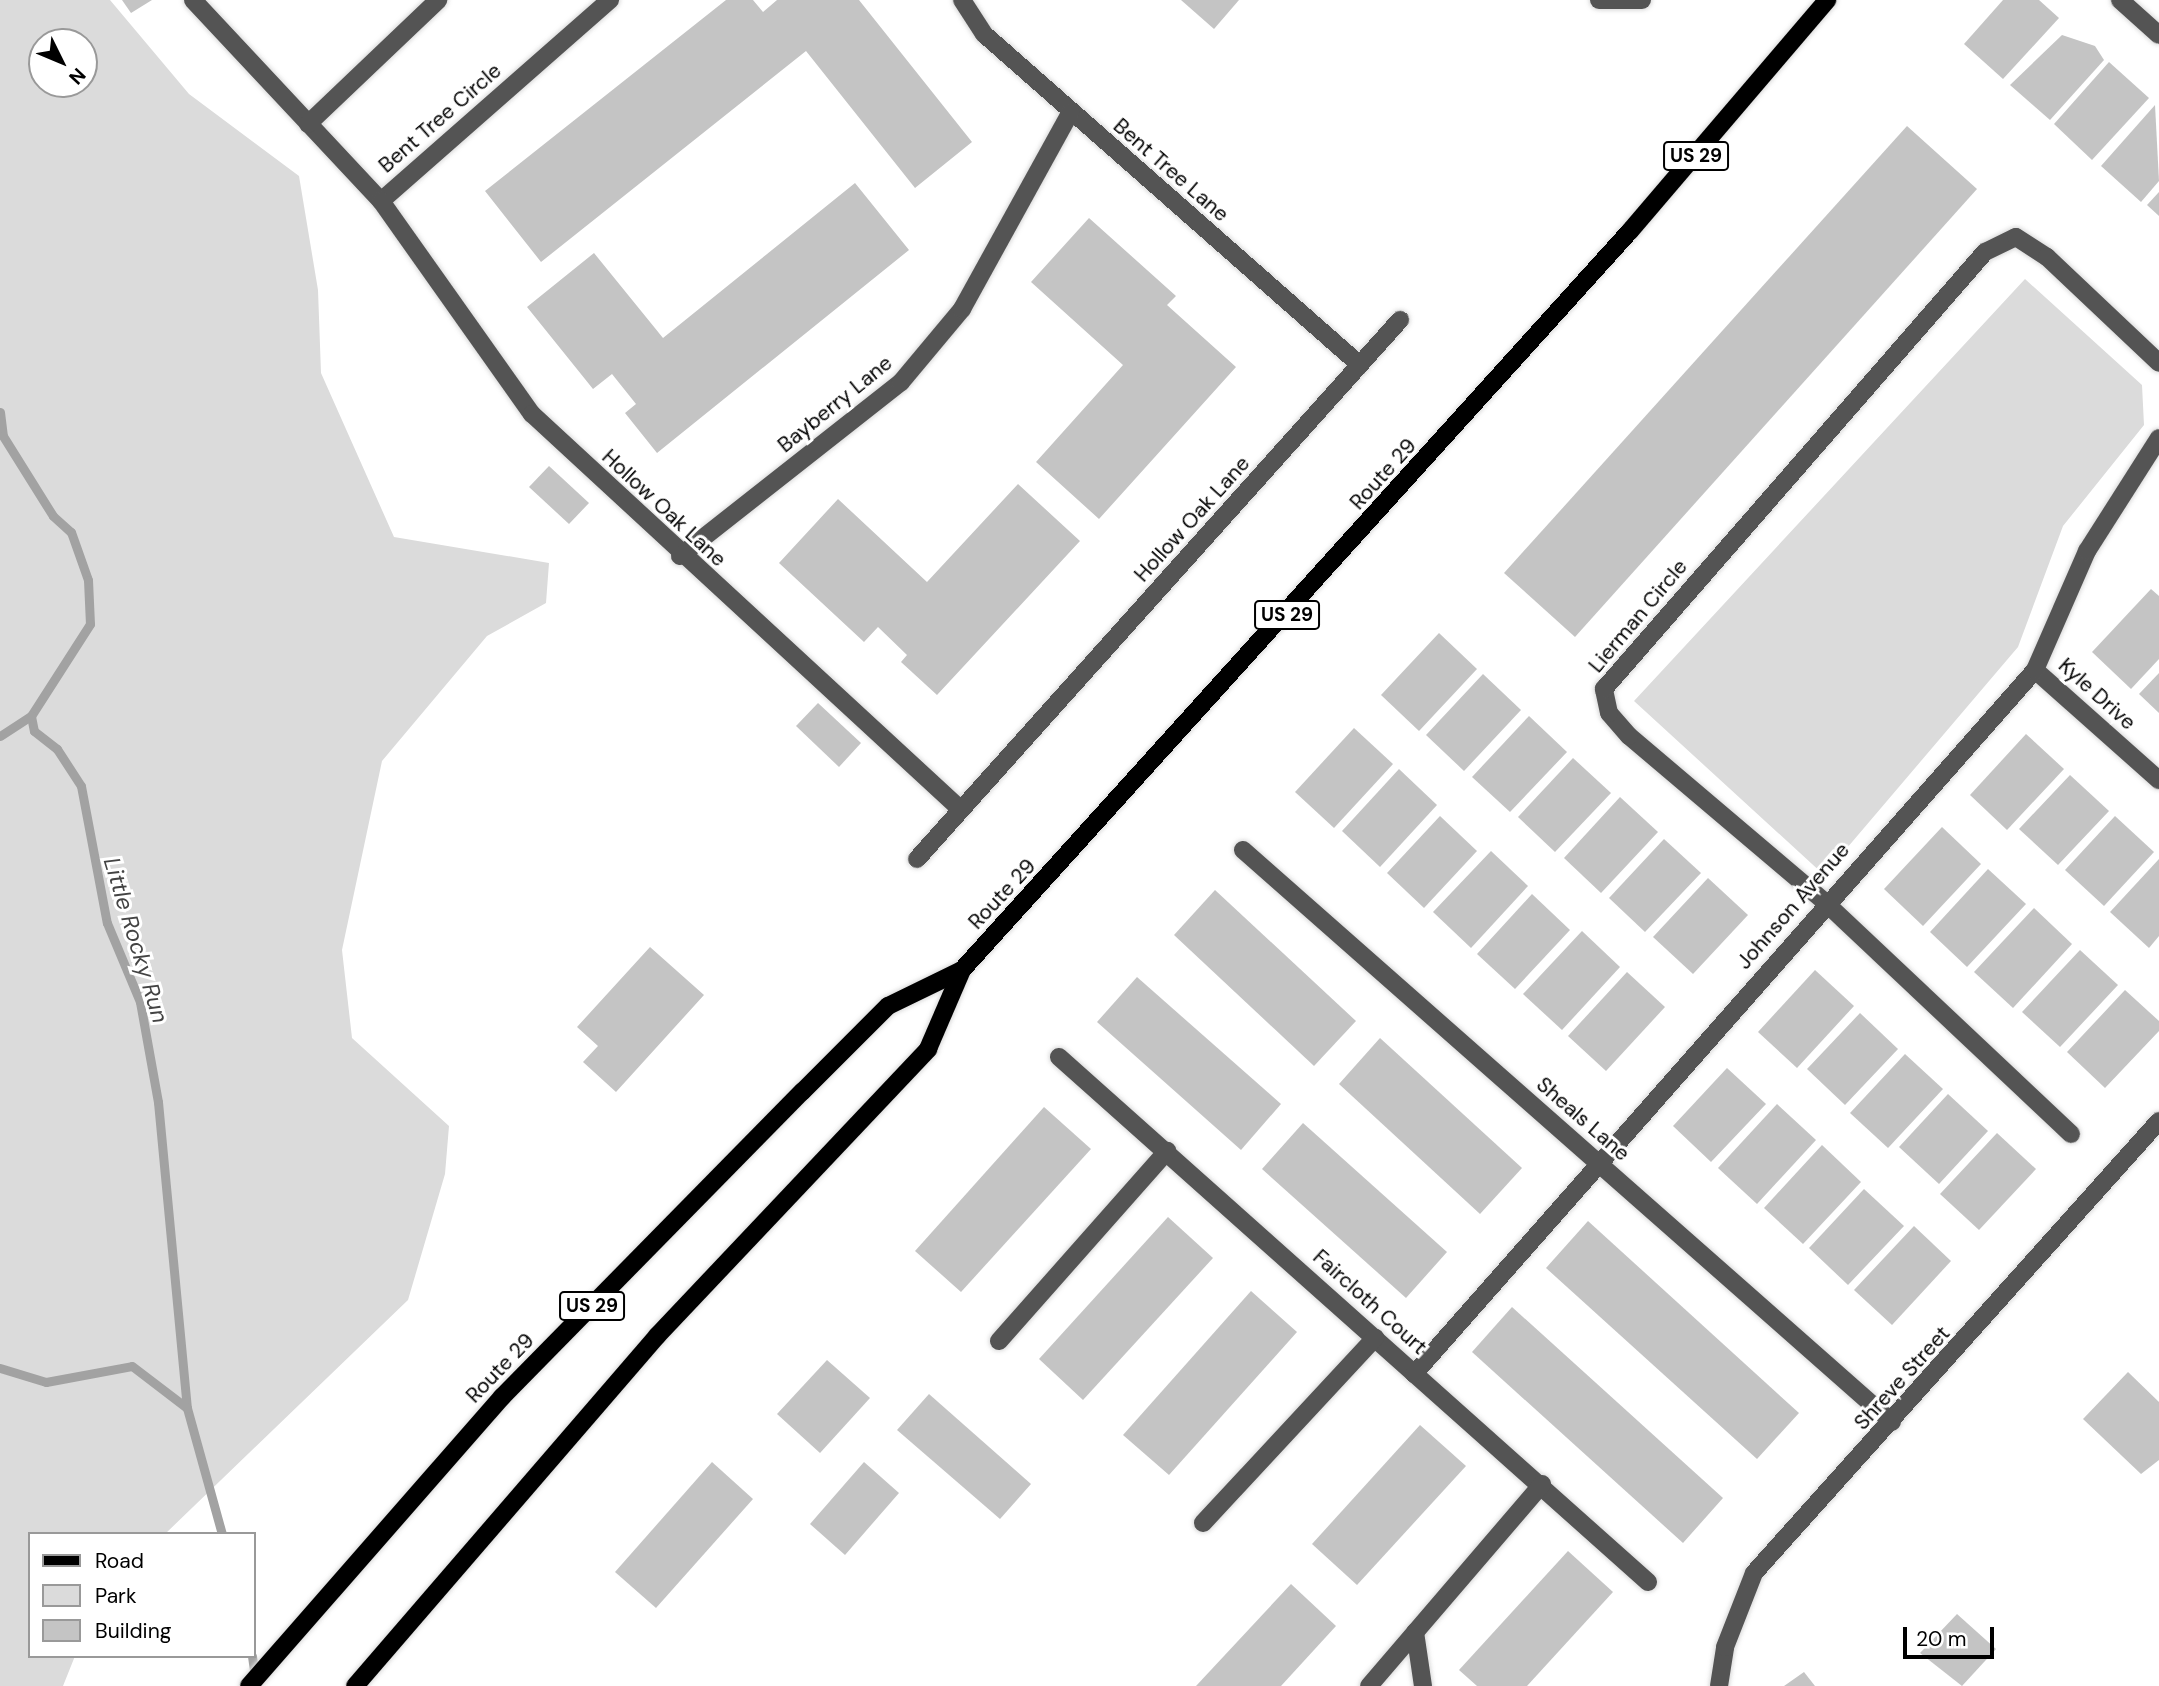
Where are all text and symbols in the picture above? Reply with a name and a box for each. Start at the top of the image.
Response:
north arrow [28,28,98,98]
street label: Bent Tree Circle [374,58,506,178]
text: N [63,63,91,90]
street label: Bent Tree Lane [1108,113,1234,227]
road number: US 29 [1663,140,1729,172]
street label: Bayberry Lane [773,350,897,458]
street label: Route 29 [1345,433,1421,515]
street label: Hollow Oak Lane [597,444,731,572]
street label: Hollow Oak Lane [1129,451,1255,587]
street label: Lierman Circle [1583,554,1693,678]
road number: US 29 [1254,600,1320,630]
street label: Kyle Drive [2053,653,2141,735]
street label: Johnson Avenue [1731,838,1855,974]
water label: Little Rocky Run [98,854,174,1026]
street label: Route 29 [963,854,1041,934]
street label: Sheals Lane [1531,1072,1635,1166]
street label: Faircloth Court [1308,1244,1432,1360]
road number: US 29 [559,1290,625,1322]
street label: Shreve Street [1849,1321,1955,1435]
street label: Route 29 [461,1328,539,1408]
legend [28,1532,256,1658]
text: Road [95,1547,144,1575]
text: Park [95,1582,136,1610]
scale bar [1907,1612,1998,1656]
text: Building [95,1617,171,1645]
text: 20 m [1916,1625,1967,1653]

